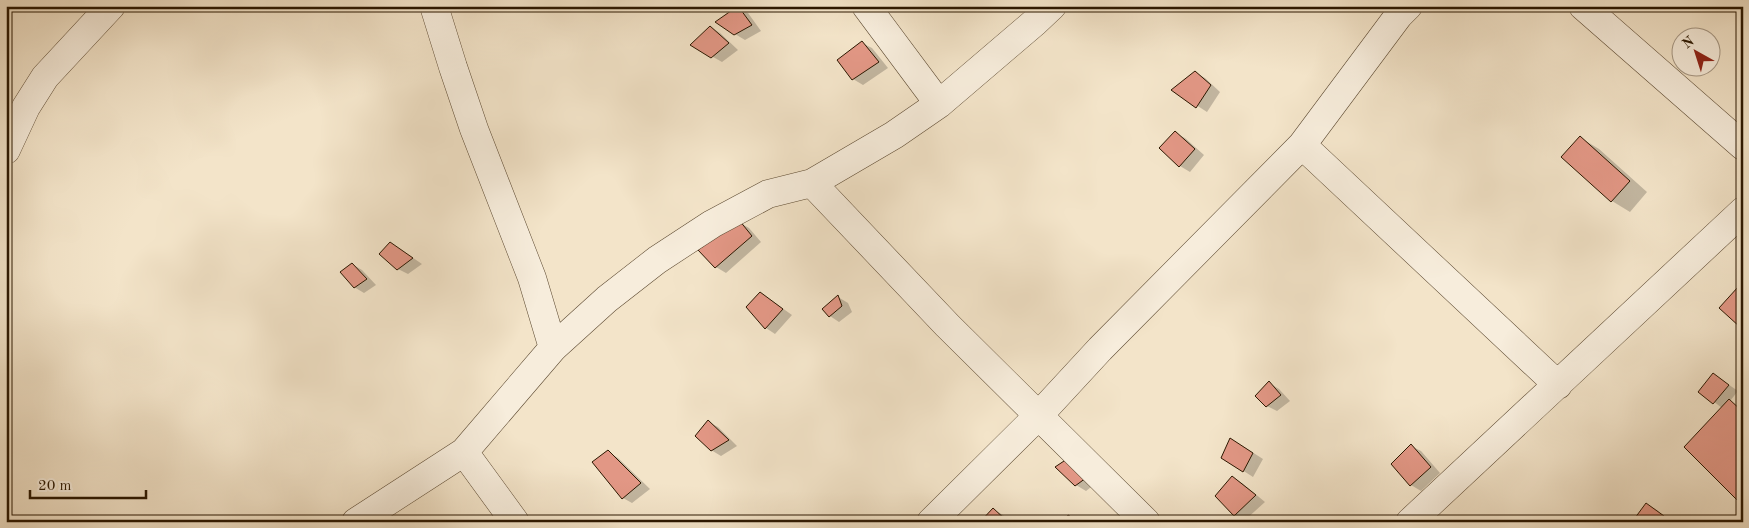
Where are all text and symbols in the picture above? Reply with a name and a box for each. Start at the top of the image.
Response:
north arrow [1672,28,1722,78]
text: N [1680,34,1697,51]
scale bar [30,468,146,500]
text: 20 m [38,479,72,494]

